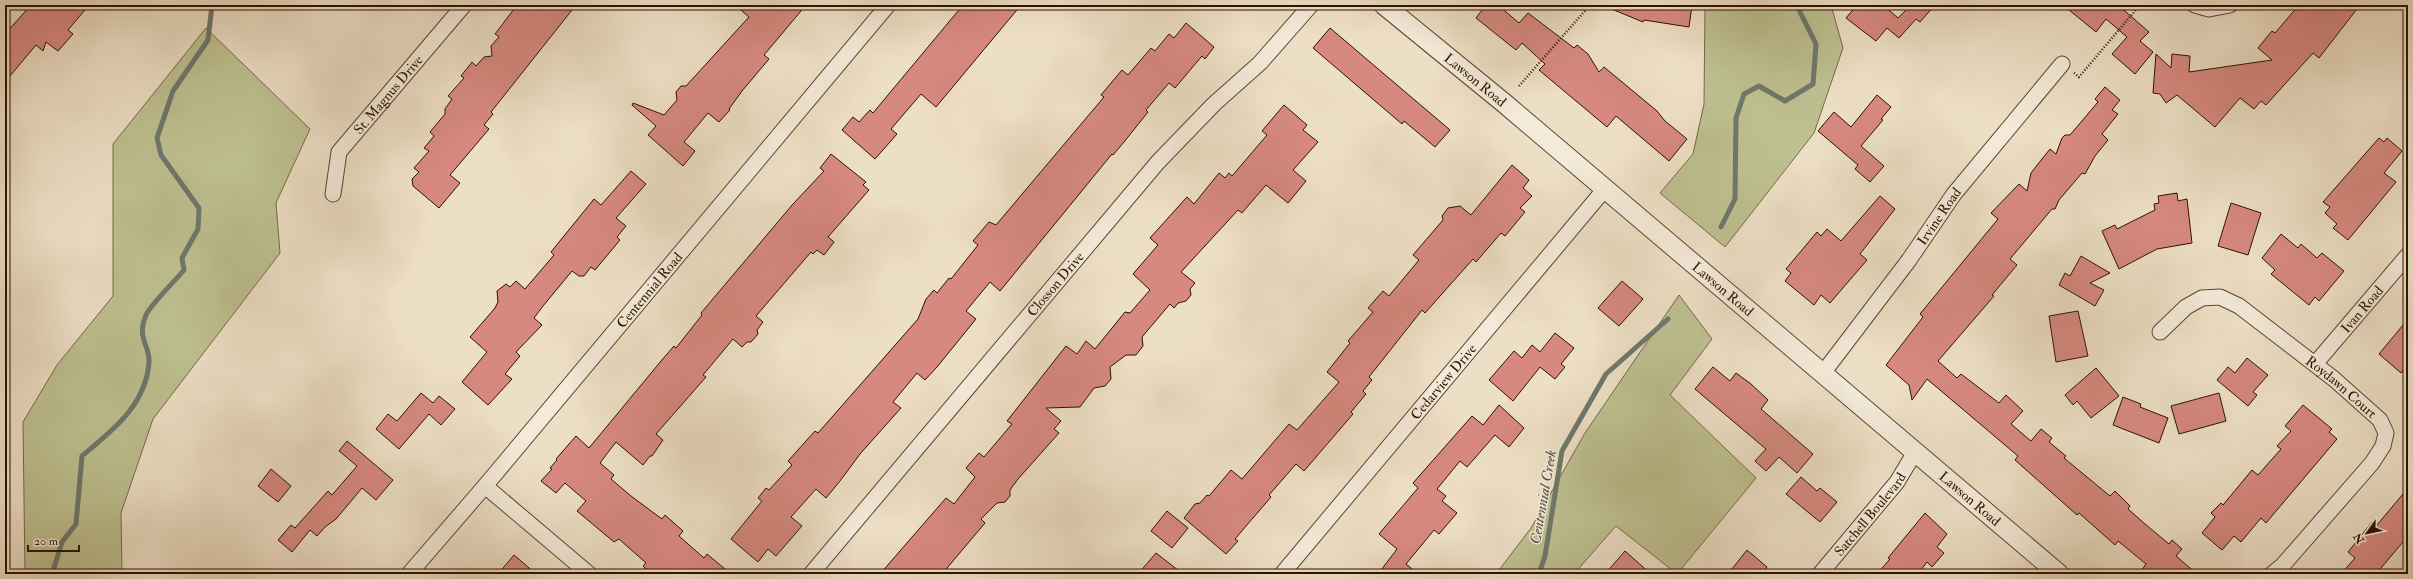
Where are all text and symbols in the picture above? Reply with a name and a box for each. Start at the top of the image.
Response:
street label: Lawson Road [1440,50,1510,111]
street label: St. Magnus Drive [350,52,427,138]
street label: Irvine Road [1914,184,1965,249]
street label: Centennial Road [613,249,686,332]
street label: Closson Drive [1024,249,1088,320]
street label: Lawson Road [1688,258,1757,320]
street label: Ivan Road [2337,282,2387,337]
street label: Cedarview Drive [1407,341,1480,423]
street label: Roydawn Court [2302,352,2380,422]
water label: Centennial Creek [1526,449,1561,546]
street label: Lawson Road [1935,468,2004,530]
street label: Satchell Boulevard [1831,469,1910,560]
north arrow [2347,513,2387,553]
scale bar [28,527,79,553]
text: N [2350,530,2368,547]
text: 20 m [34,534,59,549]

